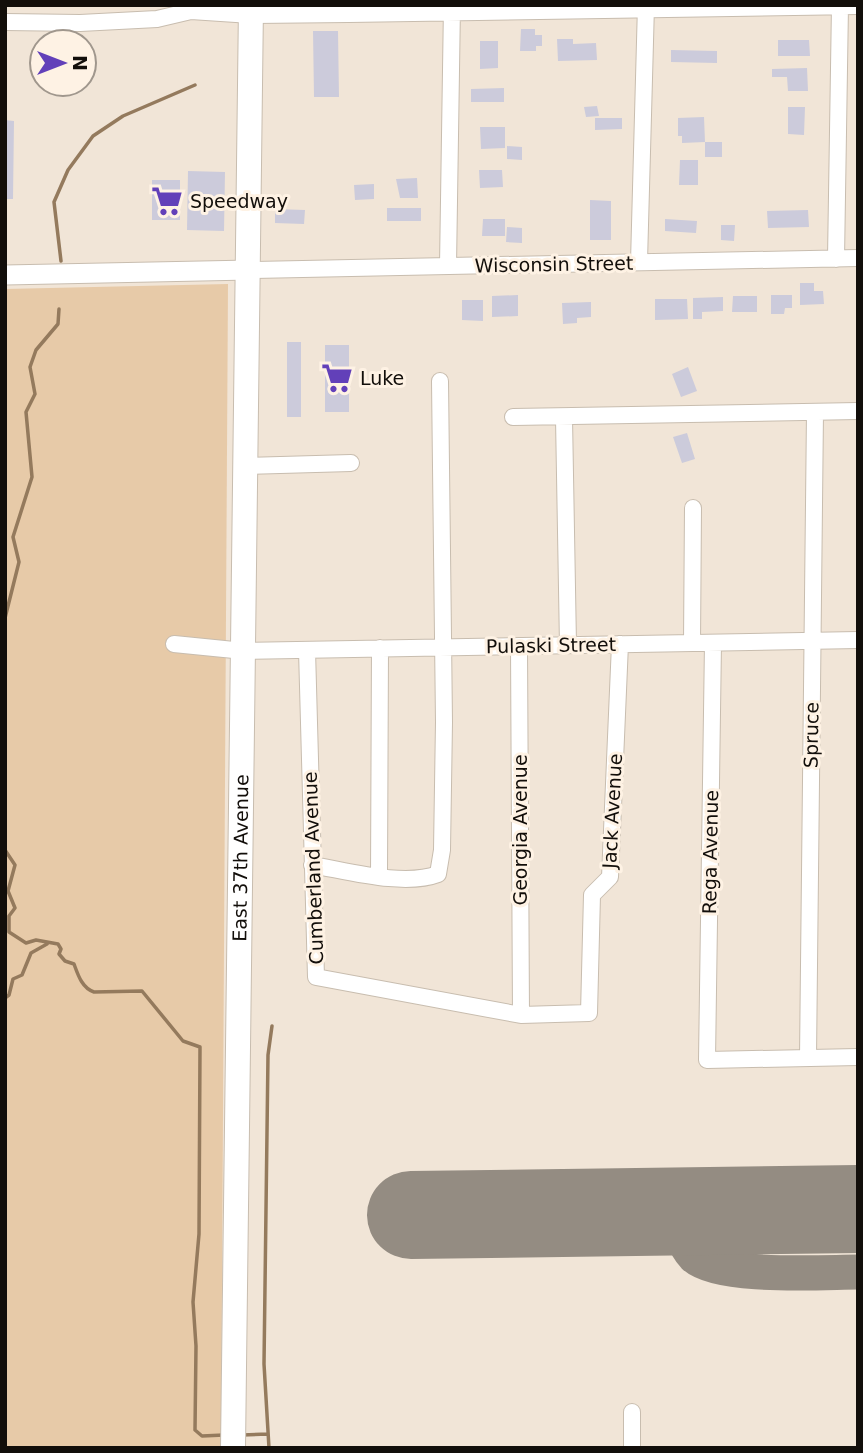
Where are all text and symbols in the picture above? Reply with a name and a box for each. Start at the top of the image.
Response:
north arrow [28,28,98,98]
text: N [69,55,91,71]
supermarket icon: Speedway [150,184,184,218]
place label: Speedway [190,190,288,212]
street label: Wisconsin Street [474,252,634,276]
supermarket icon: Luke [320,361,354,395]
place label: Luke [360,367,404,389]
street label: Pulaski Street [486,633,616,657]
street label: Spruce [799,702,823,768]
street label: Jack Avenue [598,753,626,870]
street label: Georgia Avenue [509,754,531,906]
street label: Cumberland Avenue [299,771,327,965]
street label: East 37th Avenue [228,774,252,942]
street label: Rega Avenue [698,790,722,914]

